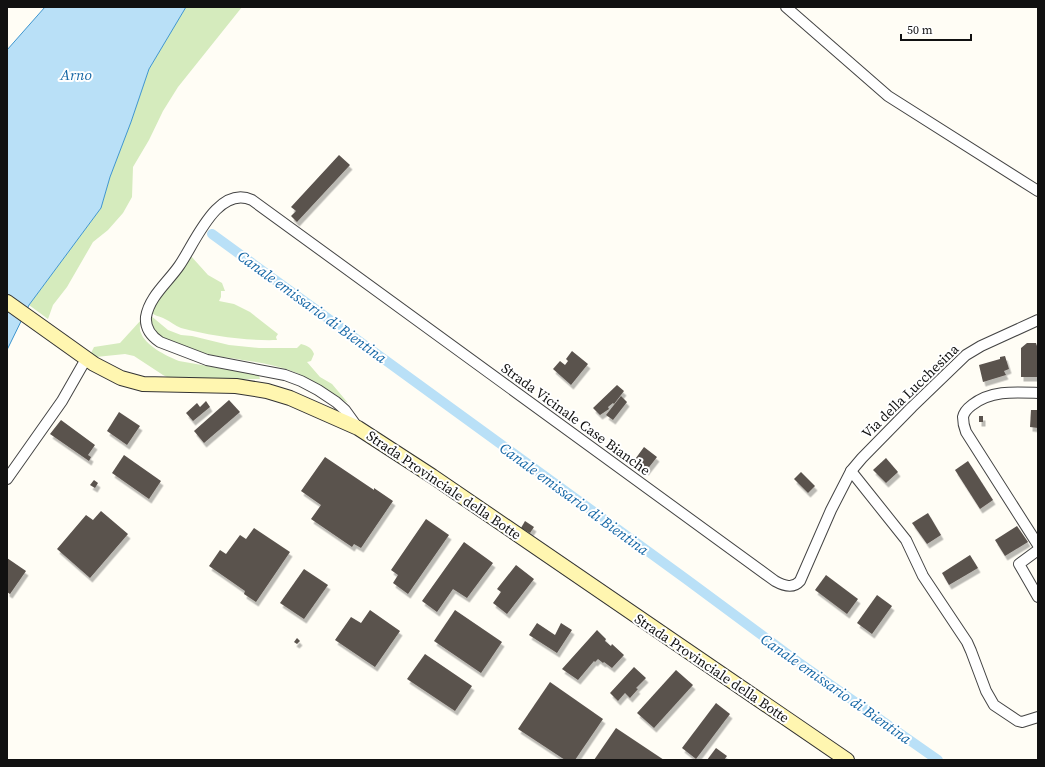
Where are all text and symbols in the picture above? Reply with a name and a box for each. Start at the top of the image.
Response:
scale bar [901,16,971,42]
text: 50 m [907,22,933,38]
water label: Arno [59,64,92,85]
water label: Canale emissario di Bientina [233,245,391,368]
street label: Via della Lucchesina [857,339,964,443]
street label: Strada Vicinale Case Bianche [497,358,655,480]
street label: Strada Provinciale della Botte [363,426,525,544]
water label: Canale emissario di Bientina [495,437,653,560]
street label: Strada Provinciale della Botte [631,609,793,727]
water label: Canale emissario di Bientina [757,628,916,749]

